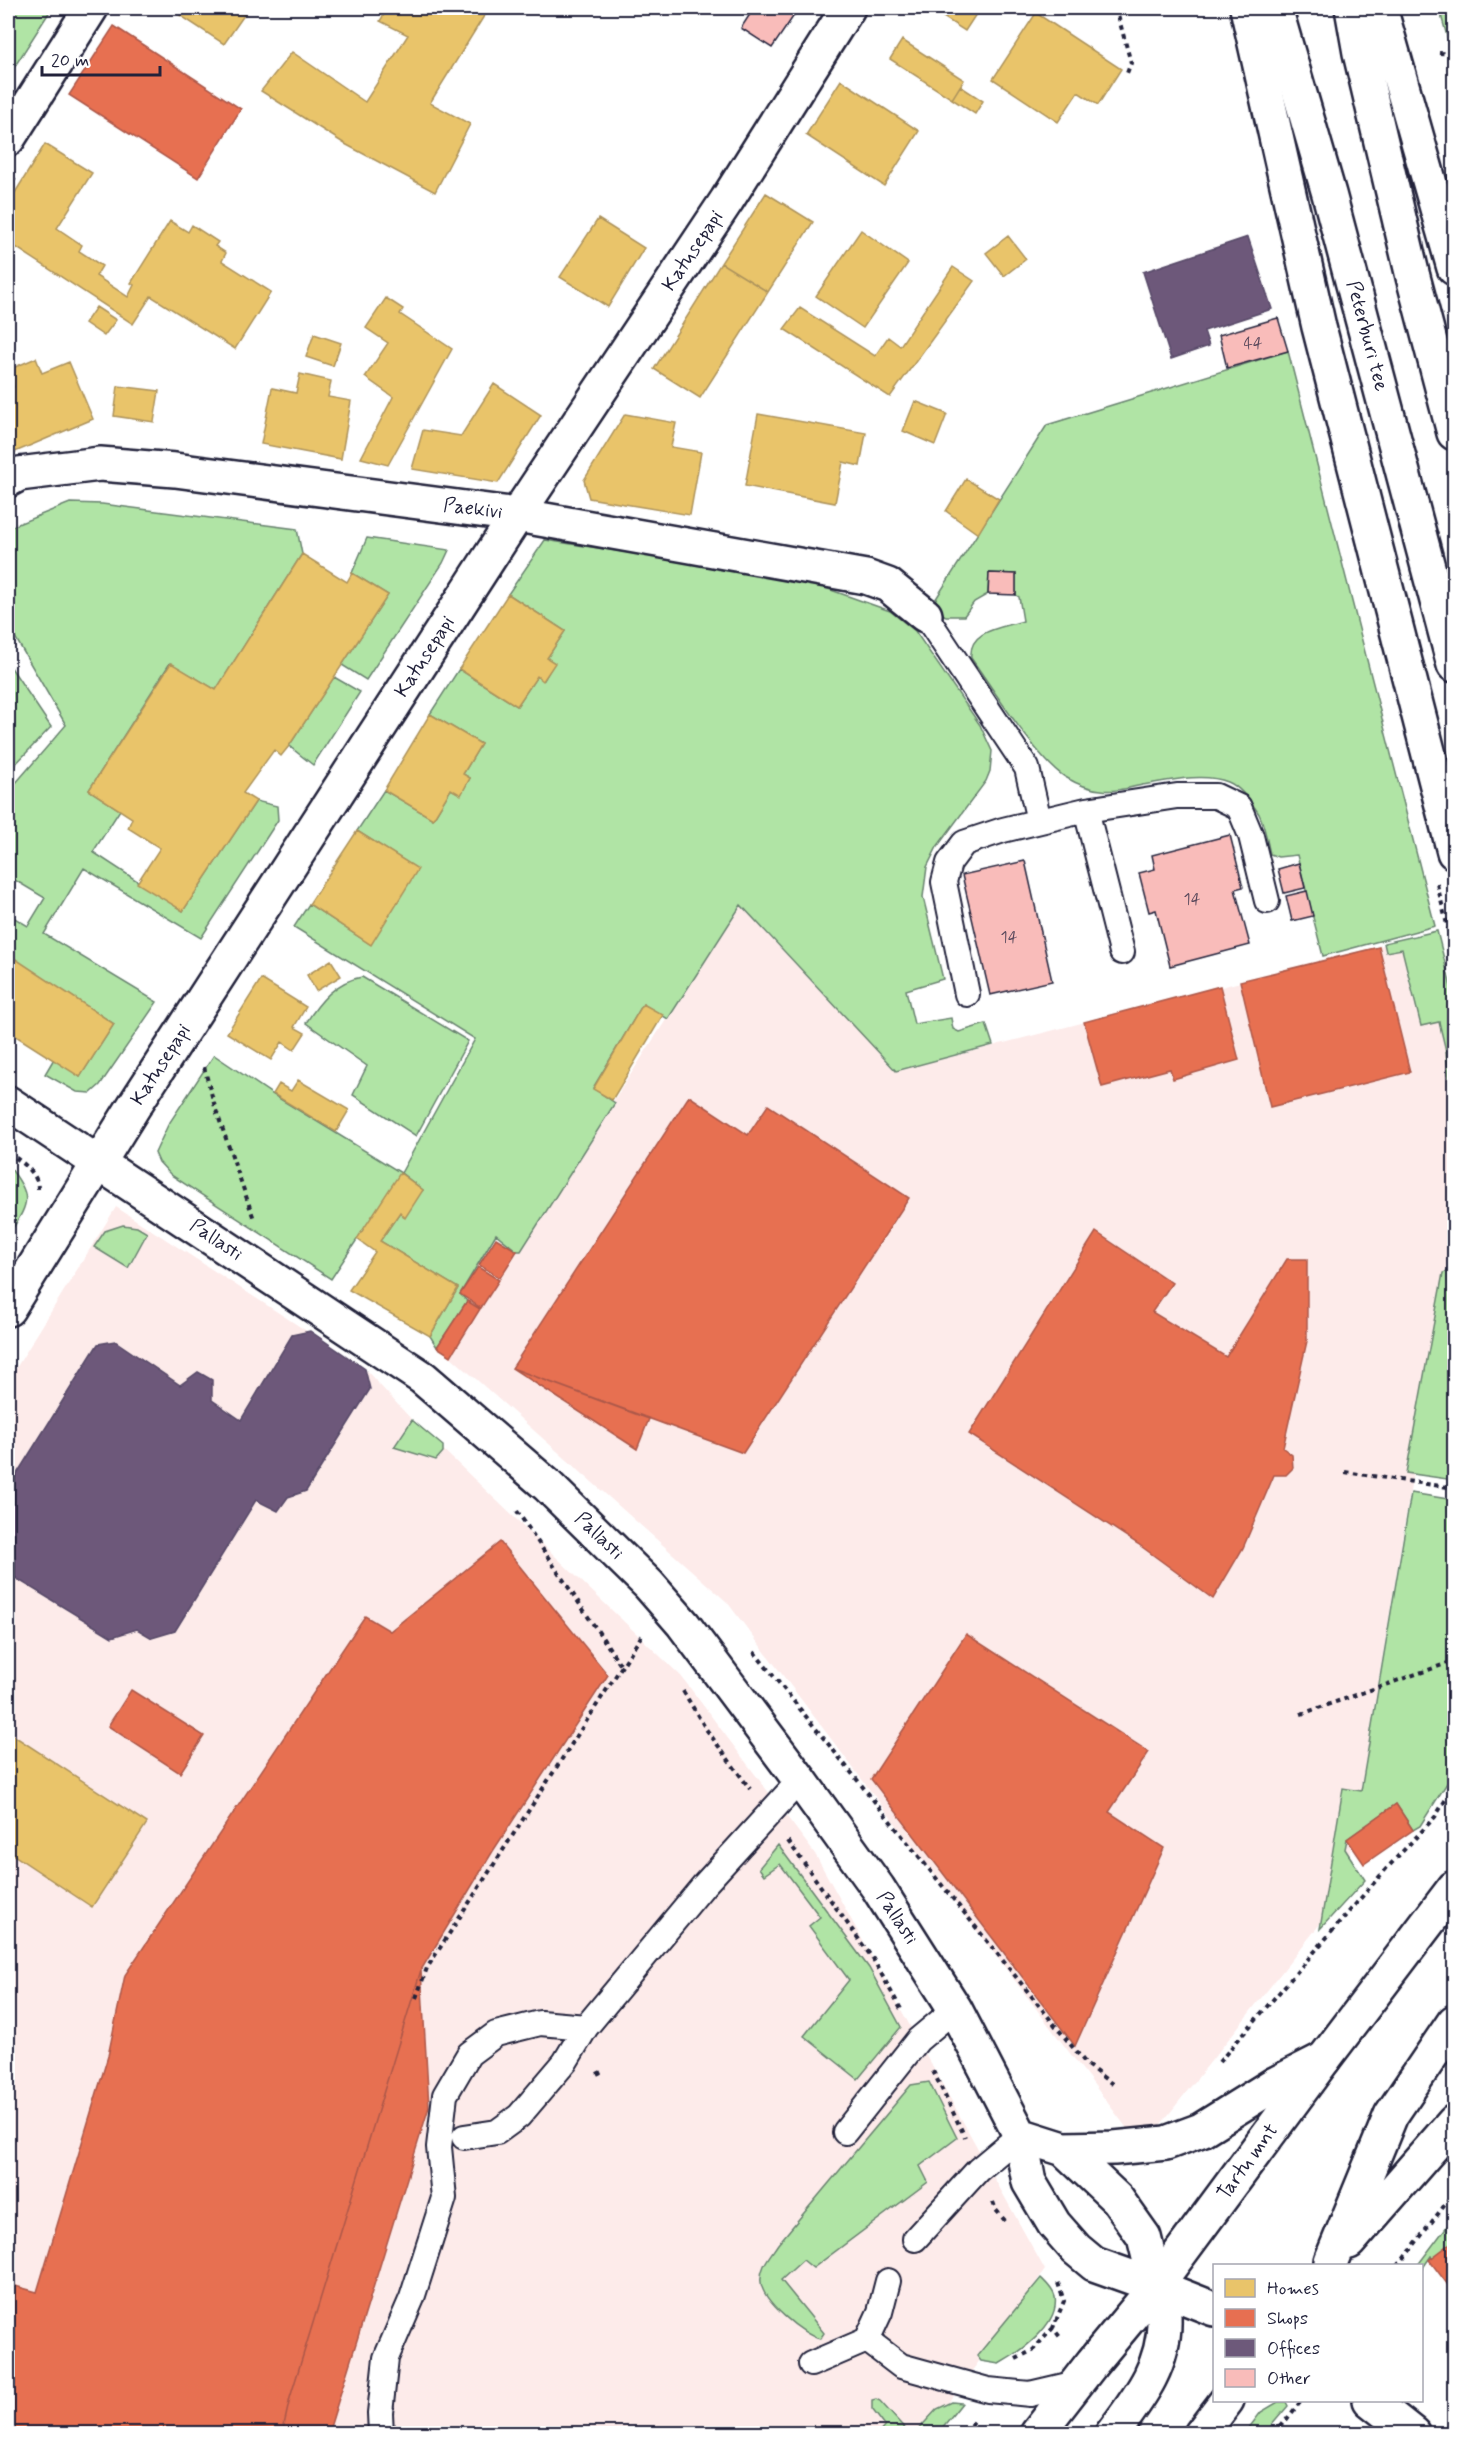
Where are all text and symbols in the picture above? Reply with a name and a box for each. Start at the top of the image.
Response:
scale bar [42,39,160,77]
text: 20 m [51,49,89,73]
street label: Katusepapi [656,205,730,297]
street label: Peterburi tee [1339,278,1395,394]
house number: 44 [1243,333,1263,354]
street label: Paekivi [442,492,504,526]
street label: Katusepapi [389,611,461,703]
house number: 14 [1184,889,1201,910]
house number: 14 [1001,927,1018,948]
street label: Katusepapi [125,1019,197,1111]
street label: Pallasti [184,1212,248,1268]
street label: Pallasti [569,1506,629,1566]
street label: Pallasti [870,1886,924,1950]
street label: Tartu mnt [1211,2118,1285,2206]
legend [1213,2264,1423,2402]
text: Homes [1267,2277,1319,2301]
text: Shops [1267,2307,1308,2331]
text: Offices [1267,2337,1320,2361]
text: Other [1267,2367,1311,2391]

